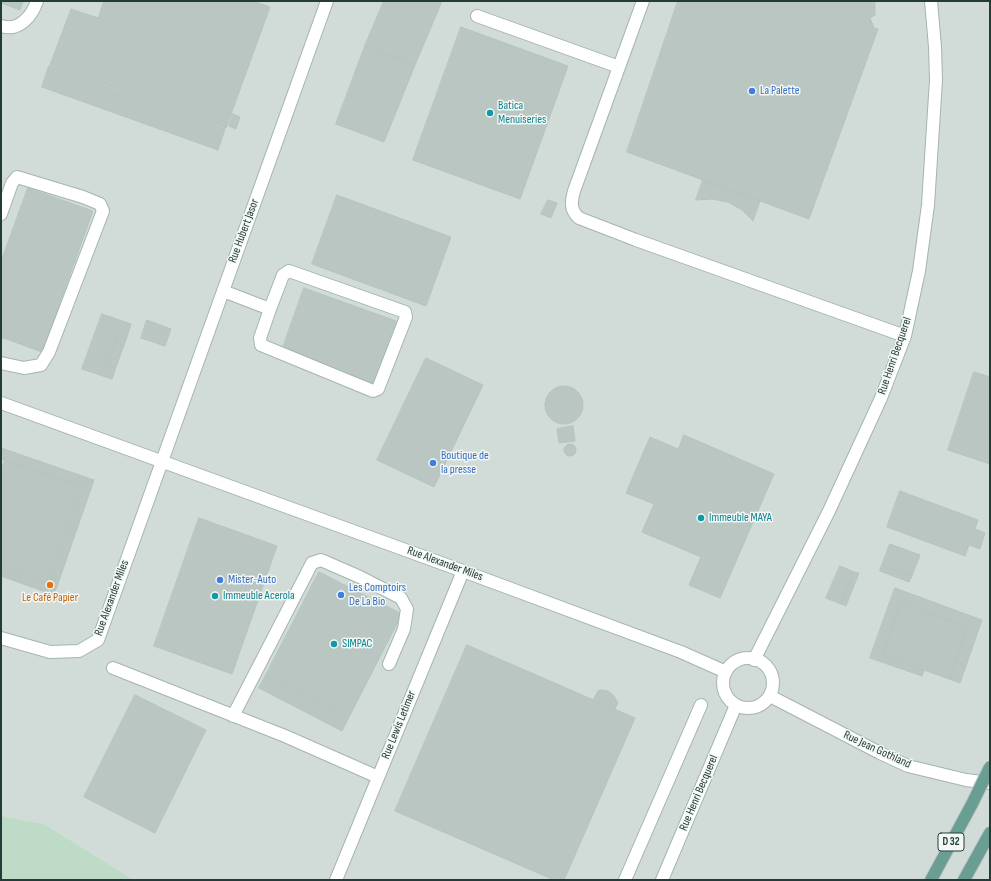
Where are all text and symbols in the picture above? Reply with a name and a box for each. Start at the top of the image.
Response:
place label: La Palette [760,84,800,98]
marker: La Palette [747,86,757,96]
place label: Batica Menuiseries [498,99,546,127]
marker: Batica Menuiseries [485,108,495,118]
street label: Rue Hubert Jasor [226,197,262,265]
street label: Rue Henri Becquerel [875,315,915,397]
place label: Boutique de la presse [441,449,489,477]
marker: Boutique de la presse [428,458,438,468]
place label: Immeuble MAYA [709,511,772,525]
marker: Immeuble MAYA [696,513,706,523]
street label: Rue Alexander Miles [405,544,485,584]
street label: Rue Alexander Miles [92,558,132,638]
place label: Mister-Auto [228,573,276,587]
marker: Mister-Auto [215,575,225,585]
marker: Le Café Papier [45,580,55,590]
place label: Les Comptoirs De La Bio [349,581,406,609]
place label: Immeuble Acerola [223,589,295,603]
marker: Les Comptoirs De La Bio [336,590,346,600]
place label: Le Café Papier [22,591,78,605]
marker: Immeuble Acerola [210,591,220,601]
place label: SIMPAC [342,637,372,651]
marker: SIMPAC [329,639,339,649]
street label: Rue Lewis Letimer [379,689,419,761]
street label: Rue Jean Gothland [841,728,913,772]
street label: Rue Henri Becquerel [677,753,721,833]
road number: D 32 [938,833,964,851]

